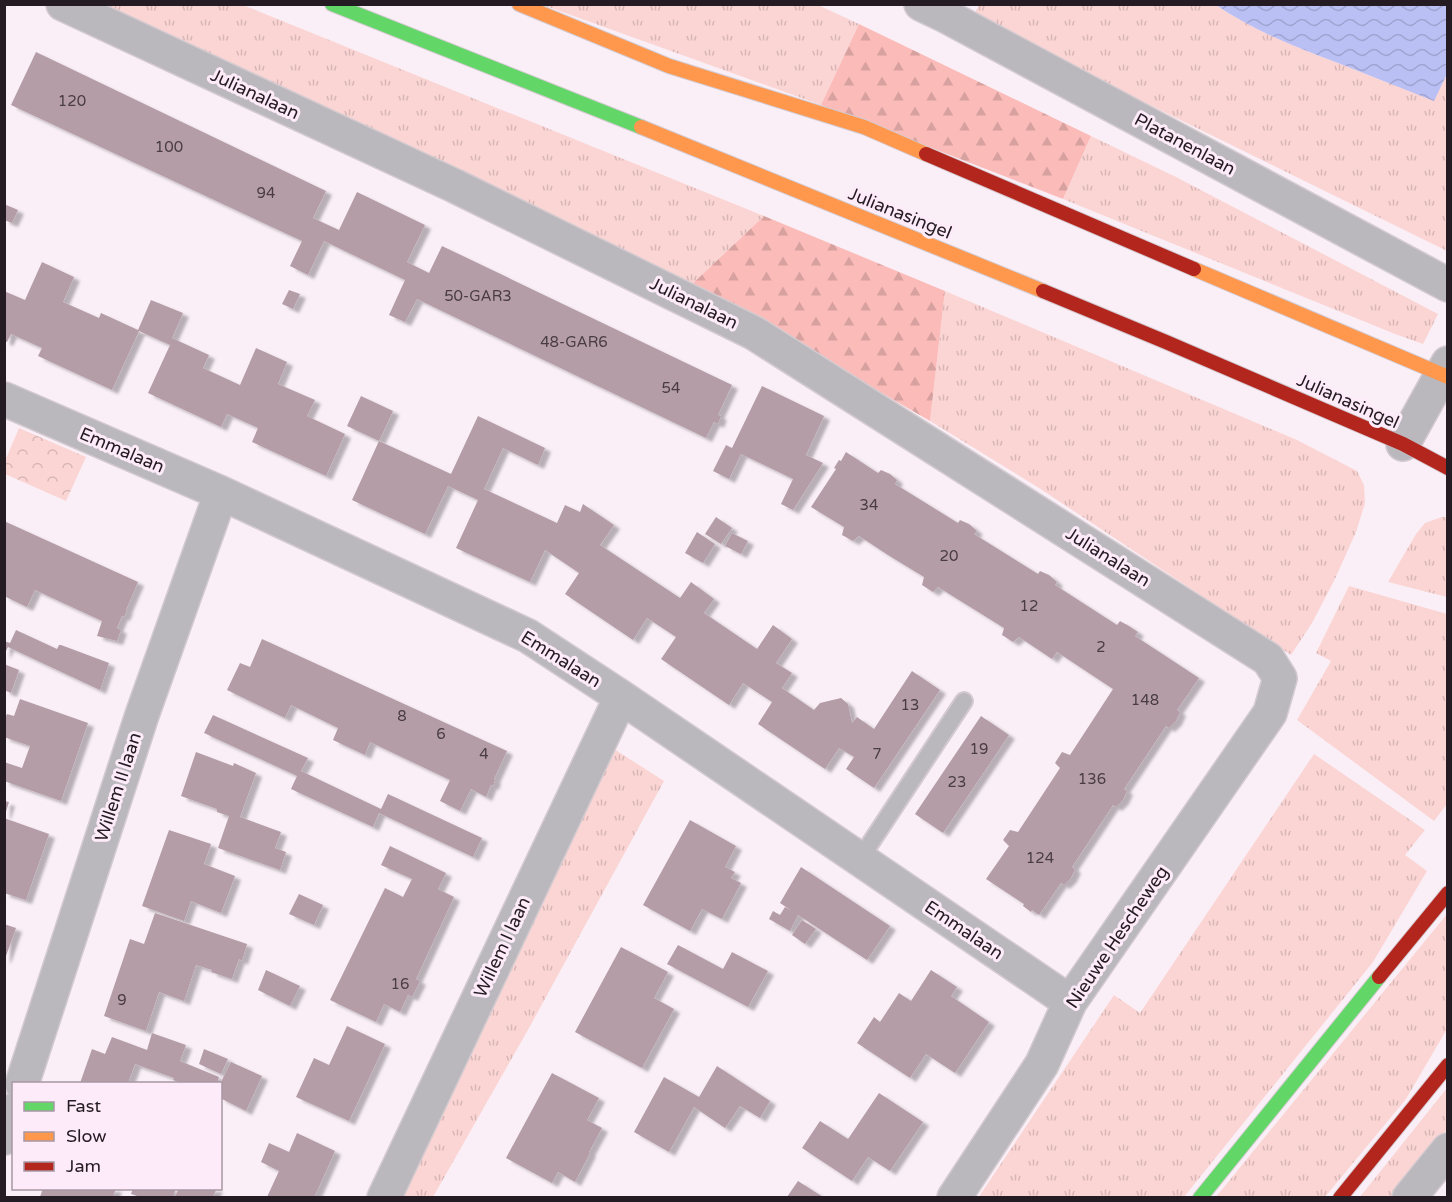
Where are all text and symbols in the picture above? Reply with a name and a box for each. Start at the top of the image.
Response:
street label: Julianalaan [207,64,303,124]
house number: 120 [58,92,86,110]
street label: Platanenlaan [1131,108,1239,180]
house number: 100 [155,138,183,156]
street label: Julianasingel [845,182,955,244]
house number: 94 [257,184,275,202]
street label: Julianalaan [646,272,742,334]
house number: 50-GAR3 [444,287,512,305]
house number: 48-GAR6 [540,333,608,351]
street label: Julianasingel [1293,369,1403,433]
house number: 54 [662,379,680,397]
street label: Emmalaan [76,422,168,478]
house number: 34 [860,496,878,514]
street label: Julianalaan [1062,522,1154,592]
house number: 20 [940,547,958,565]
house number: 12 [1020,597,1038,615]
street label: Emmalaan [517,626,605,692]
house number: 2 [1096,638,1106,656]
house number: 148 [1131,691,1159,709]
house number: 13 [901,696,919,714]
house number: 8 [397,707,407,725]
house number: 6 [436,725,446,743]
street label: Willem II laan [90,730,146,844]
house number: 19 [970,740,988,758]
house number: 4 [479,745,489,763]
house number: 7 [872,745,882,763]
house number: 136 [1078,770,1106,788]
house number: 23 [948,773,966,791]
house number: 124 [1026,849,1054,867]
street label: Nieuwe Hescheweg [1061,861,1173,1013]
street label: Willem I laan [469,893,535,1001]
street label: Emmalaan [920,896,1008,964]
house number: 16 [391,975,409,993]
house number: 9 [117,991,127,1009]
legend [12,1082,222,1190]
text: Fast [66,1095,101,1117]
text: Slow [66,1125,107,1147]
text: Jam [66,1155,101,1177]

